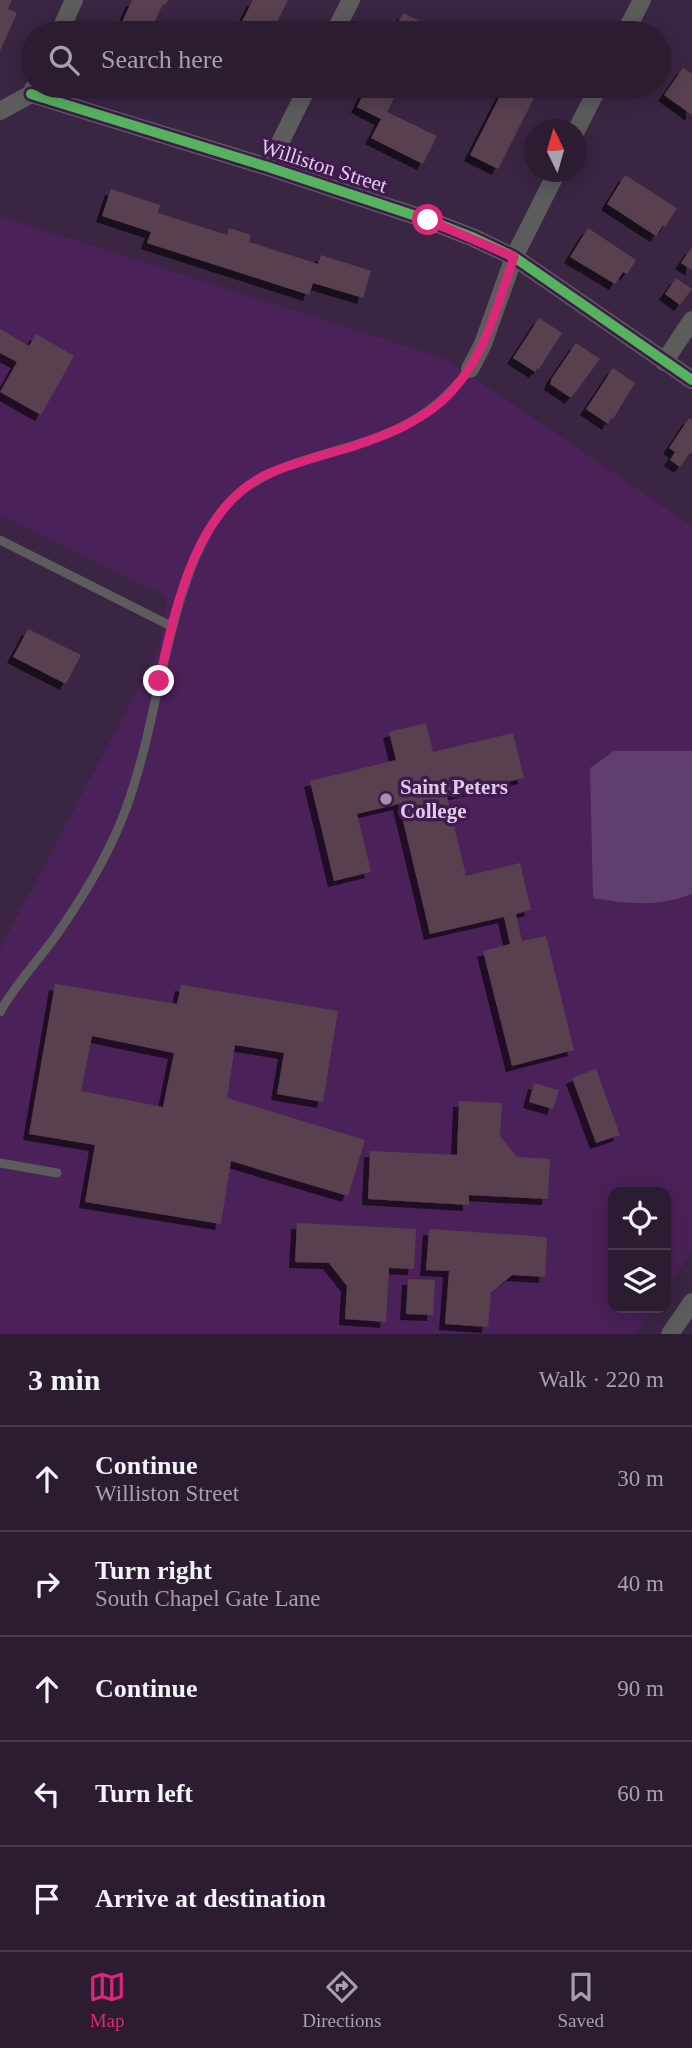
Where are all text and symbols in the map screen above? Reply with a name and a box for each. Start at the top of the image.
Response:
search box [21,21,671,98]
icon: search [45,41,83,79]
text: Search here [101,45,223,74]
north arrow [524,119,587,182]
street label: Williston Street [258,134,390,198]
route start [412,204,443,235]
route end [143,665,174,696]
place label: Saint Peters College [400,775,508,823]
marker: Saint Peters College [378,791,394,807]
map controls [608,1187,671,1313]
button: locate [608,1187,671,1250]
button: layers [608,1250,671,1313]
text: 3 min [28,1363,101,1396]
text: Walk · 220 m [539,1367,664,1392]
text: Continue [95,1451,198,1480]
icon: ahead [28,1460,66,1498]
text: 30 m [617,1466,664,1491]
text: Williston Street [95,1481,239,1506]
text: Turn right [95,1556,212,1585]
icon: right [28,1565,66,1603]
text: 40 m [617,1571,664,1596]
text: South Chapel Gate Lane [95,1586,320,1611]
icon: ahead [28,1670,66,1708]
text: Continue [95,1674,198,1703]
text: 90 m [617,1676,664,1701]
icon: left [28,1775,66,1813]
text: Turn left [95,1779,193,1808]
text: 60 m [617,1781,664,1806]
icon: arrive [28,1880,66,1918]
text: Arrive at destination [95,1884,326,1913]
tab: Map [88,1968,126,2032]
tab: Directions [302,1968,381,2032]
tab: Saved [557,1968,604,2032]

